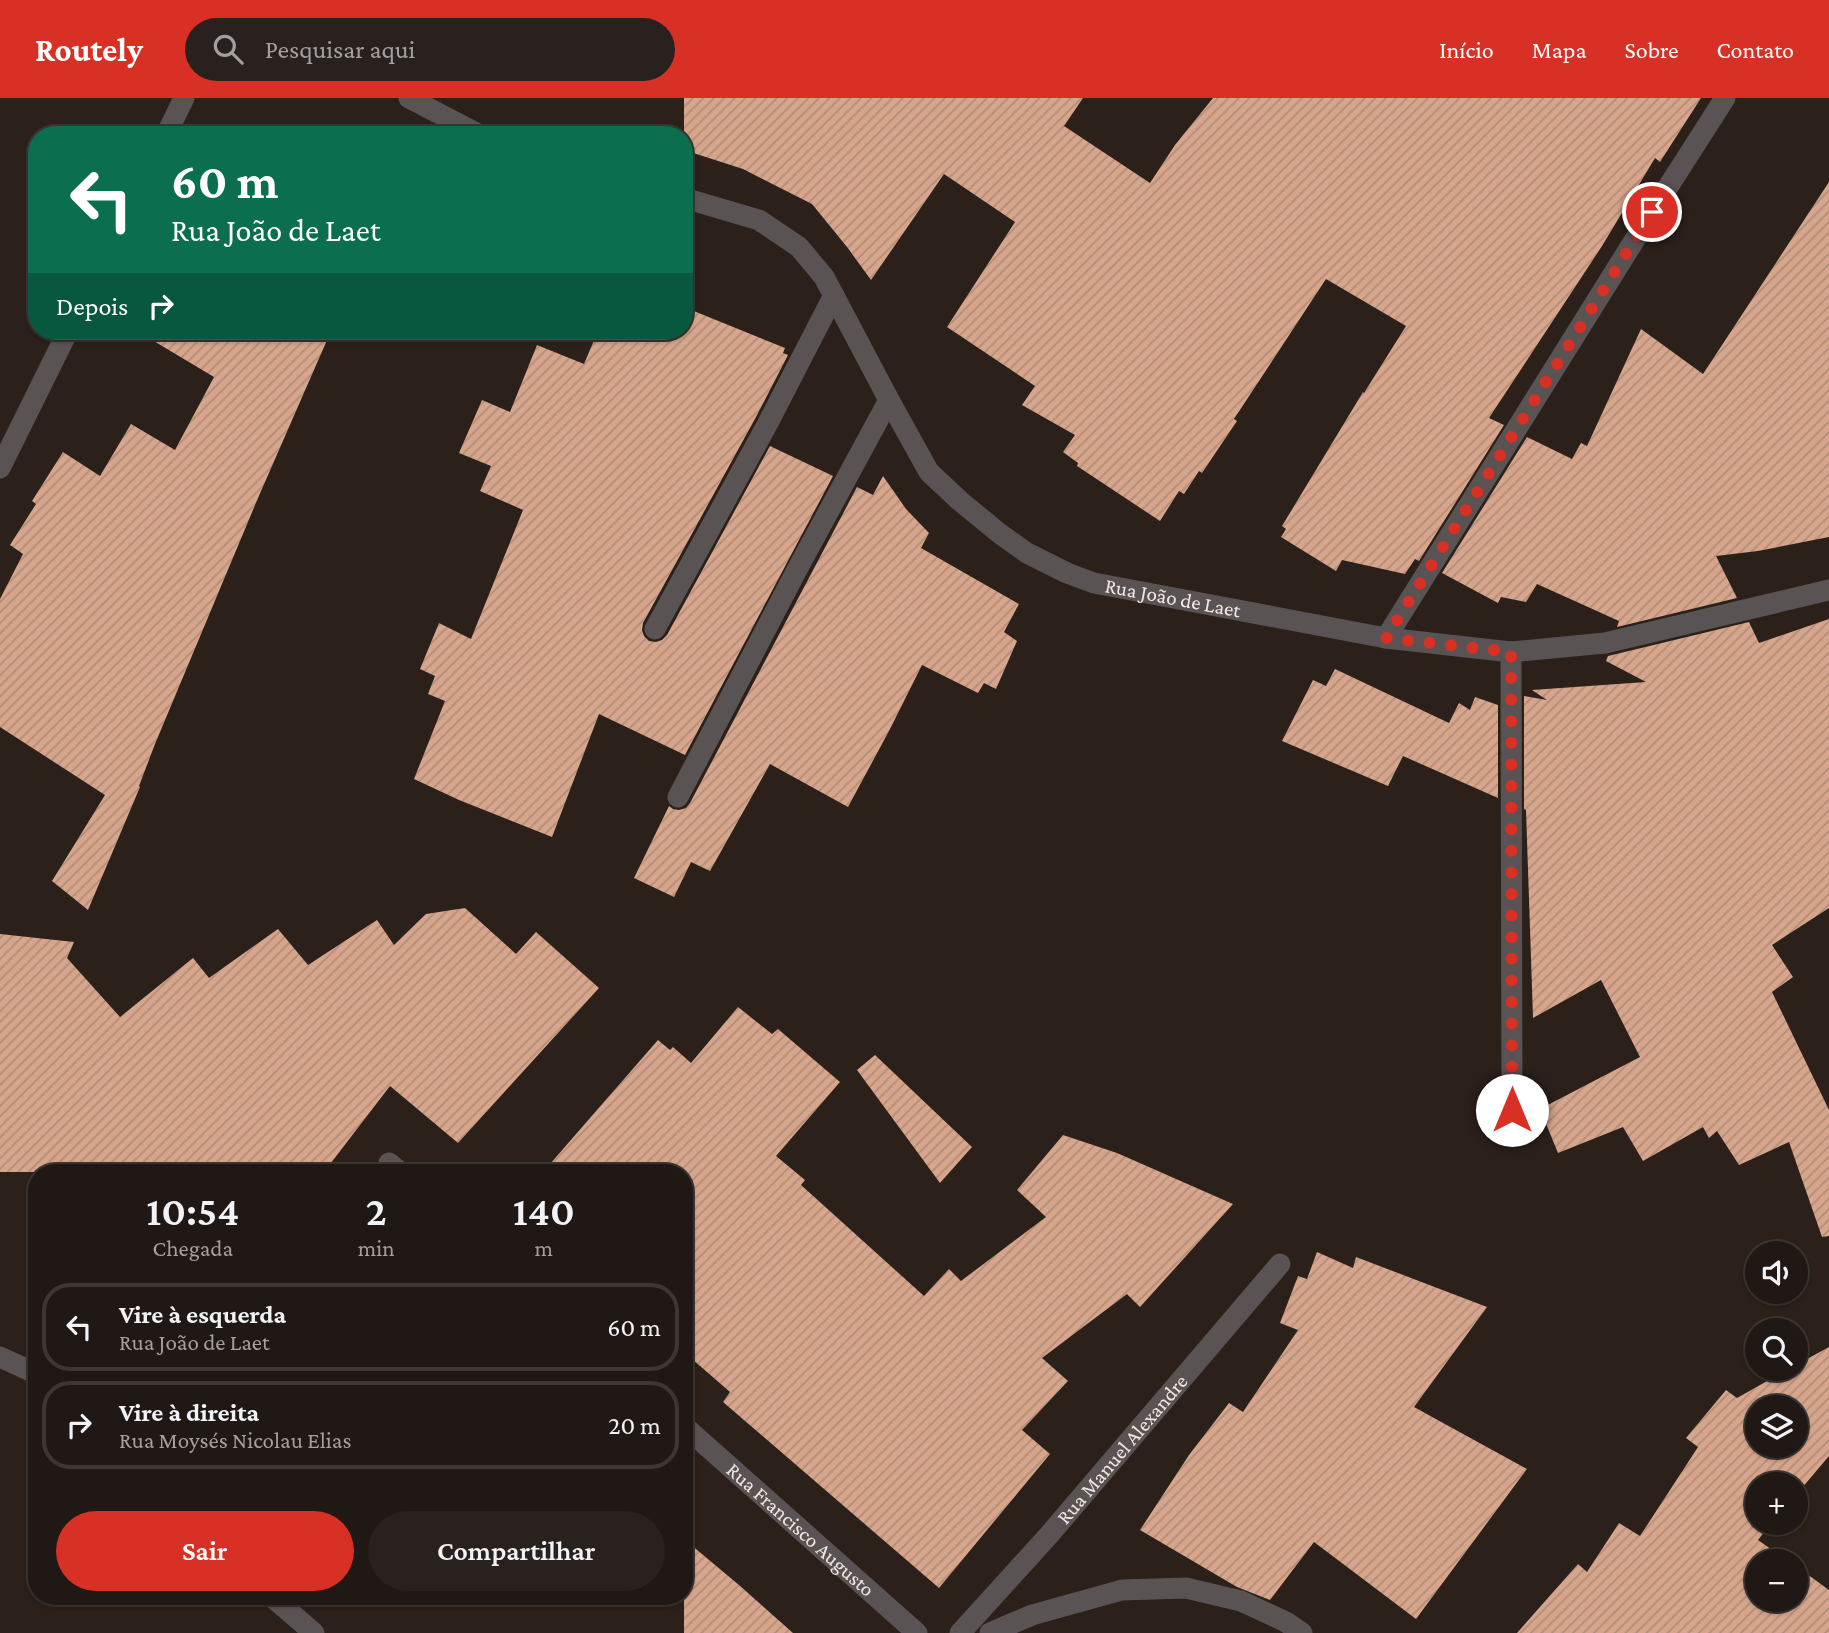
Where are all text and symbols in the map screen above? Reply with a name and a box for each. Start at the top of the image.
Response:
search box [185,18,675,81]
icon: search [209,30,247,68]
text: Routely [35,31,143,68]
text: Pesquisar aqui [265,35,415,64]
text: Início [1439,36,1494,63]
text: Mapa [1532,36,1587,63]
text: Sobre [1625,36,1679,63]
text: Contato [1717,36,1794,63]
icon: left [56,154,147,245]
text: 60 m [171,154,278,209]
pin [1622,182,1682,242]
icon: arrive [1633,193,1671,231]
text: Rua João de Laet [171,212,381,248]
icon: right [142,287,180,325]
text: Depois [56,292,128,321]
street label: Rua João de Laet [1103,573,1244,623]
position arrow [1475,1073,1549,1147]
text: 10:54 [146,1187,239,1234]
text: 2 [366,1187,387,1234]
text: 140 [513,1187,575,1234]
text: Chegada [153,1235,233,1261]
text: min [358,1235,395,1261]
text: m [534,1235,553,1261]
map controls [1745,1241,1808,1612]
button: sound [1745,1241,1808,1304]
text: Vire à esquerda [119,1300,286,1329]
icon: left [60,1308,98,1346]
text: 60 m [607,1313,661,1342]
button: search [1745,1318,1808,1381]
text: Rua João de Laet [119,1329,270,1355]
street label: Rua Manuel Alexandre [1052,1370,1192,1529]
button: layers [1745,1395,1808,1458]
text: Vire à direita [119,1398,259,1427]
icon: right [60,1406,98,1444]
text: 20 m [608,1411,661,1440]
text: Rua Moysés Nicolau Elias [119,1427,351,1453]
street label: Rua Francisco Augusto [722,1458,879,1602]
button: + [1745,1472,1808,1535]
button: Sair [56,1511,354,1591]
button: Compartilhar [368,1511,665,1591]
button: − [1745,1549,1808,1612]

